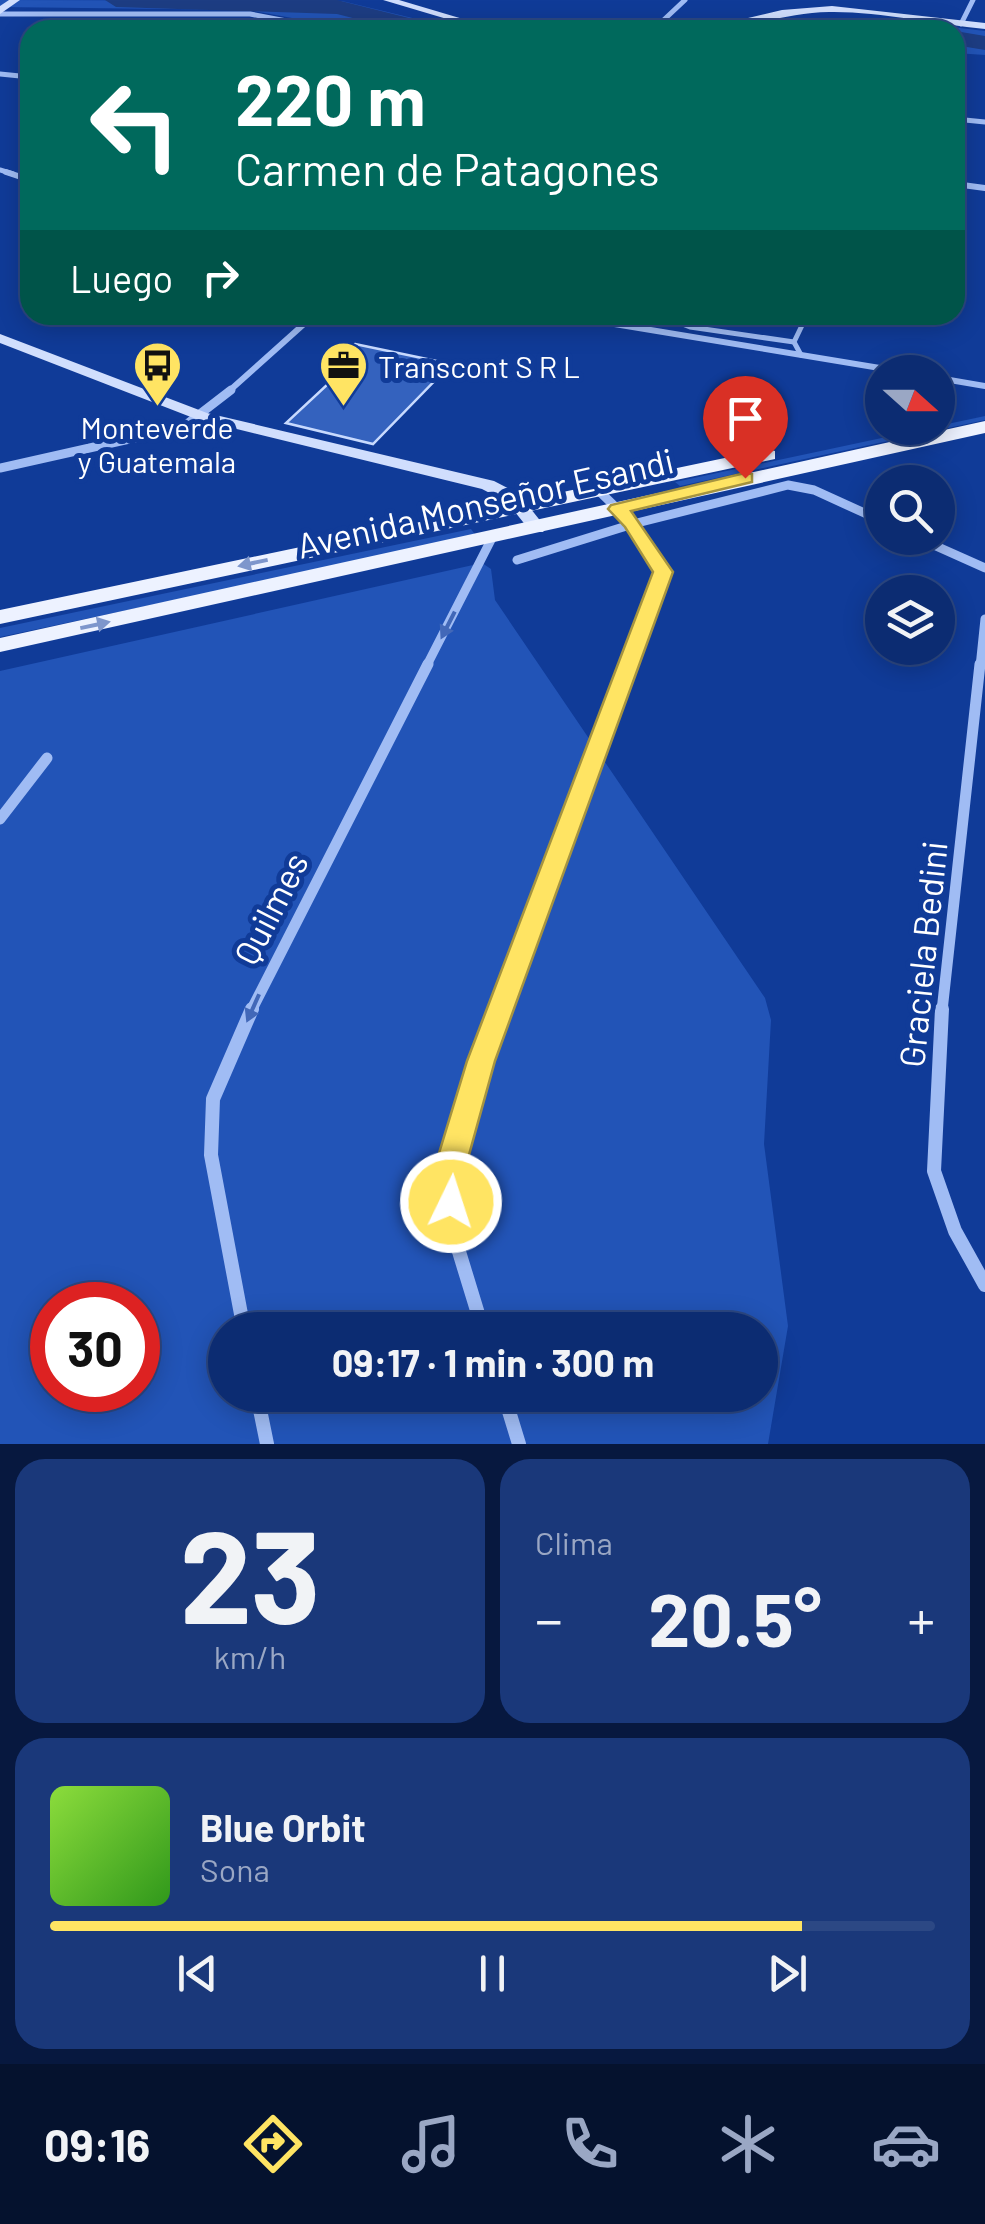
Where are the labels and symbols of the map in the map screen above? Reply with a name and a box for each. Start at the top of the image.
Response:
bus stop icon: Monteverde y Guatemala [131,340,183,408]
office icon: Transcont S R L [317,340,369,408]
place label: Transcont S R L [378,348,580,384]
north arrow [865,355,955,445]
pin [703,376,788,479]
place label: Monteverde y Guatemala [78,409,236,479]
street label: Avenida Monseñor Esandi [293,438,677,566]
one-way arrow [238,556,269,572]
one-way arrow [440,610,457,639]
one-way arrow [80,616,111,632]
street label: Graciela Bedini [889,839,955,1069]
street label: Quilmes [224,845,316,971]
one-way arrow [245,993,261,1023]
position arrow [399,1150,503,1254]
speed limit sign: 30 [30,1282,160,1412]

